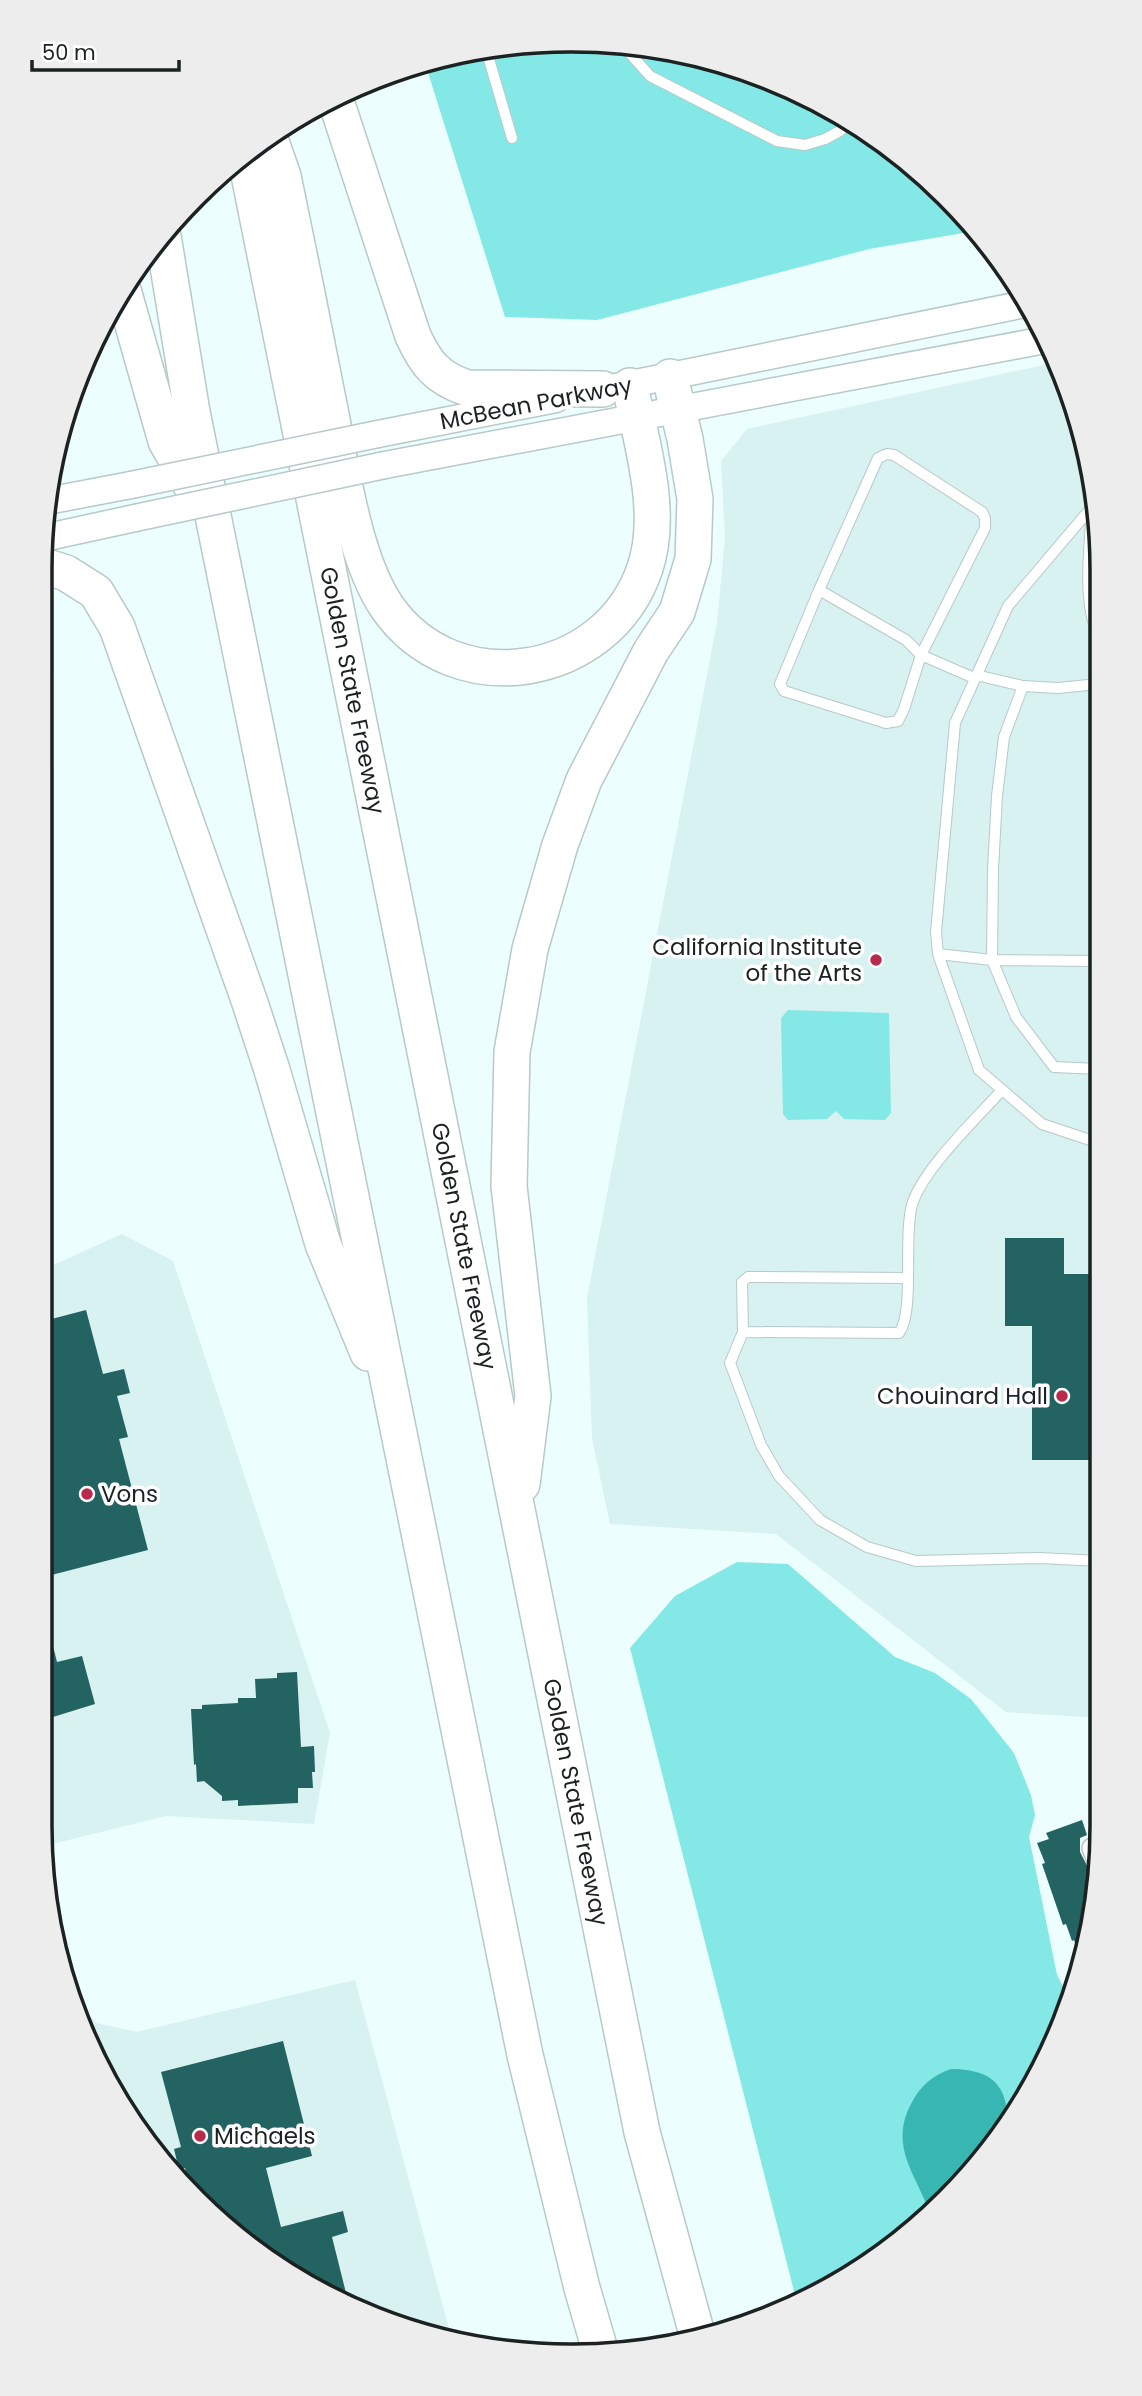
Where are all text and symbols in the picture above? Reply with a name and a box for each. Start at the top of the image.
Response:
scale bar [32,28,178,72]
text: 50 m [42,38,96,67]
street label: McBean Parkway [437,369,635,437]
street label: Golden State Freeway [312,564,393,817]
place label: California Institute of the Arts [652,931,862,989]
marker: California Institute of the Arts [868,952,884,968]
street label: Golden State Freeway [424,1120,505,1373]
place label: Chouinard Hall [877,1380,1048,1412]
marker: Chouinard Hall [1054,1388,1070,1404]
place label: Vons [101,1478,158,1510]
marker: Vons [79,1486,95,1502]
street label: Golden State Freeway [535,1676,616,1929]
place label: Michaels [214,2120,316,2152]
marker: Michaels [192,2128,208,2144]

